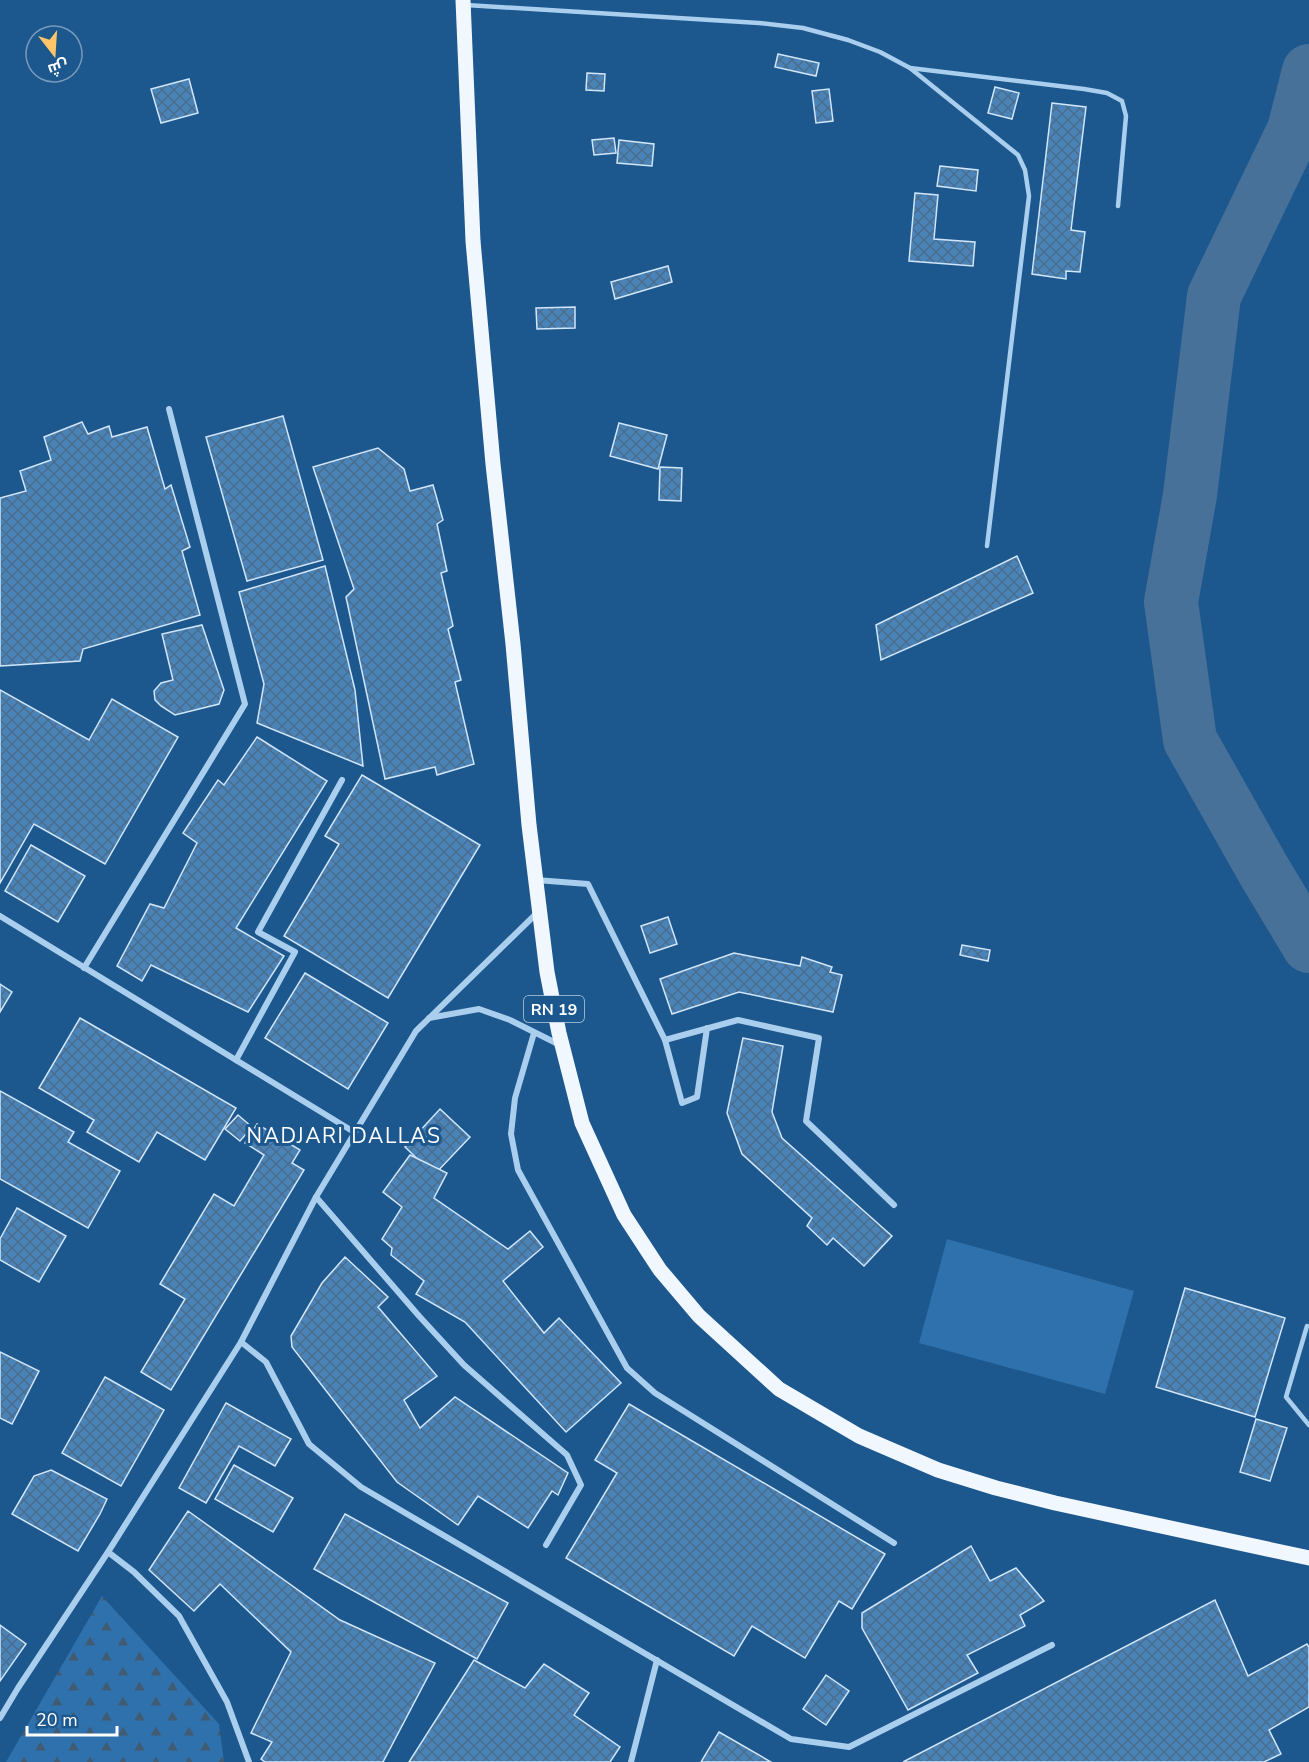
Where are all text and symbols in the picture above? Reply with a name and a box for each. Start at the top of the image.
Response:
north arrow [24,24,84,84]
text: ش [45,54,71,81]
road number: RN 19 [524,996,584,1022]
district label: NADJARI DALLAS [247,1122,441,1150]
scale bar [27,1699,117,1737]
text: 20 m [36,1708,78,1732]

